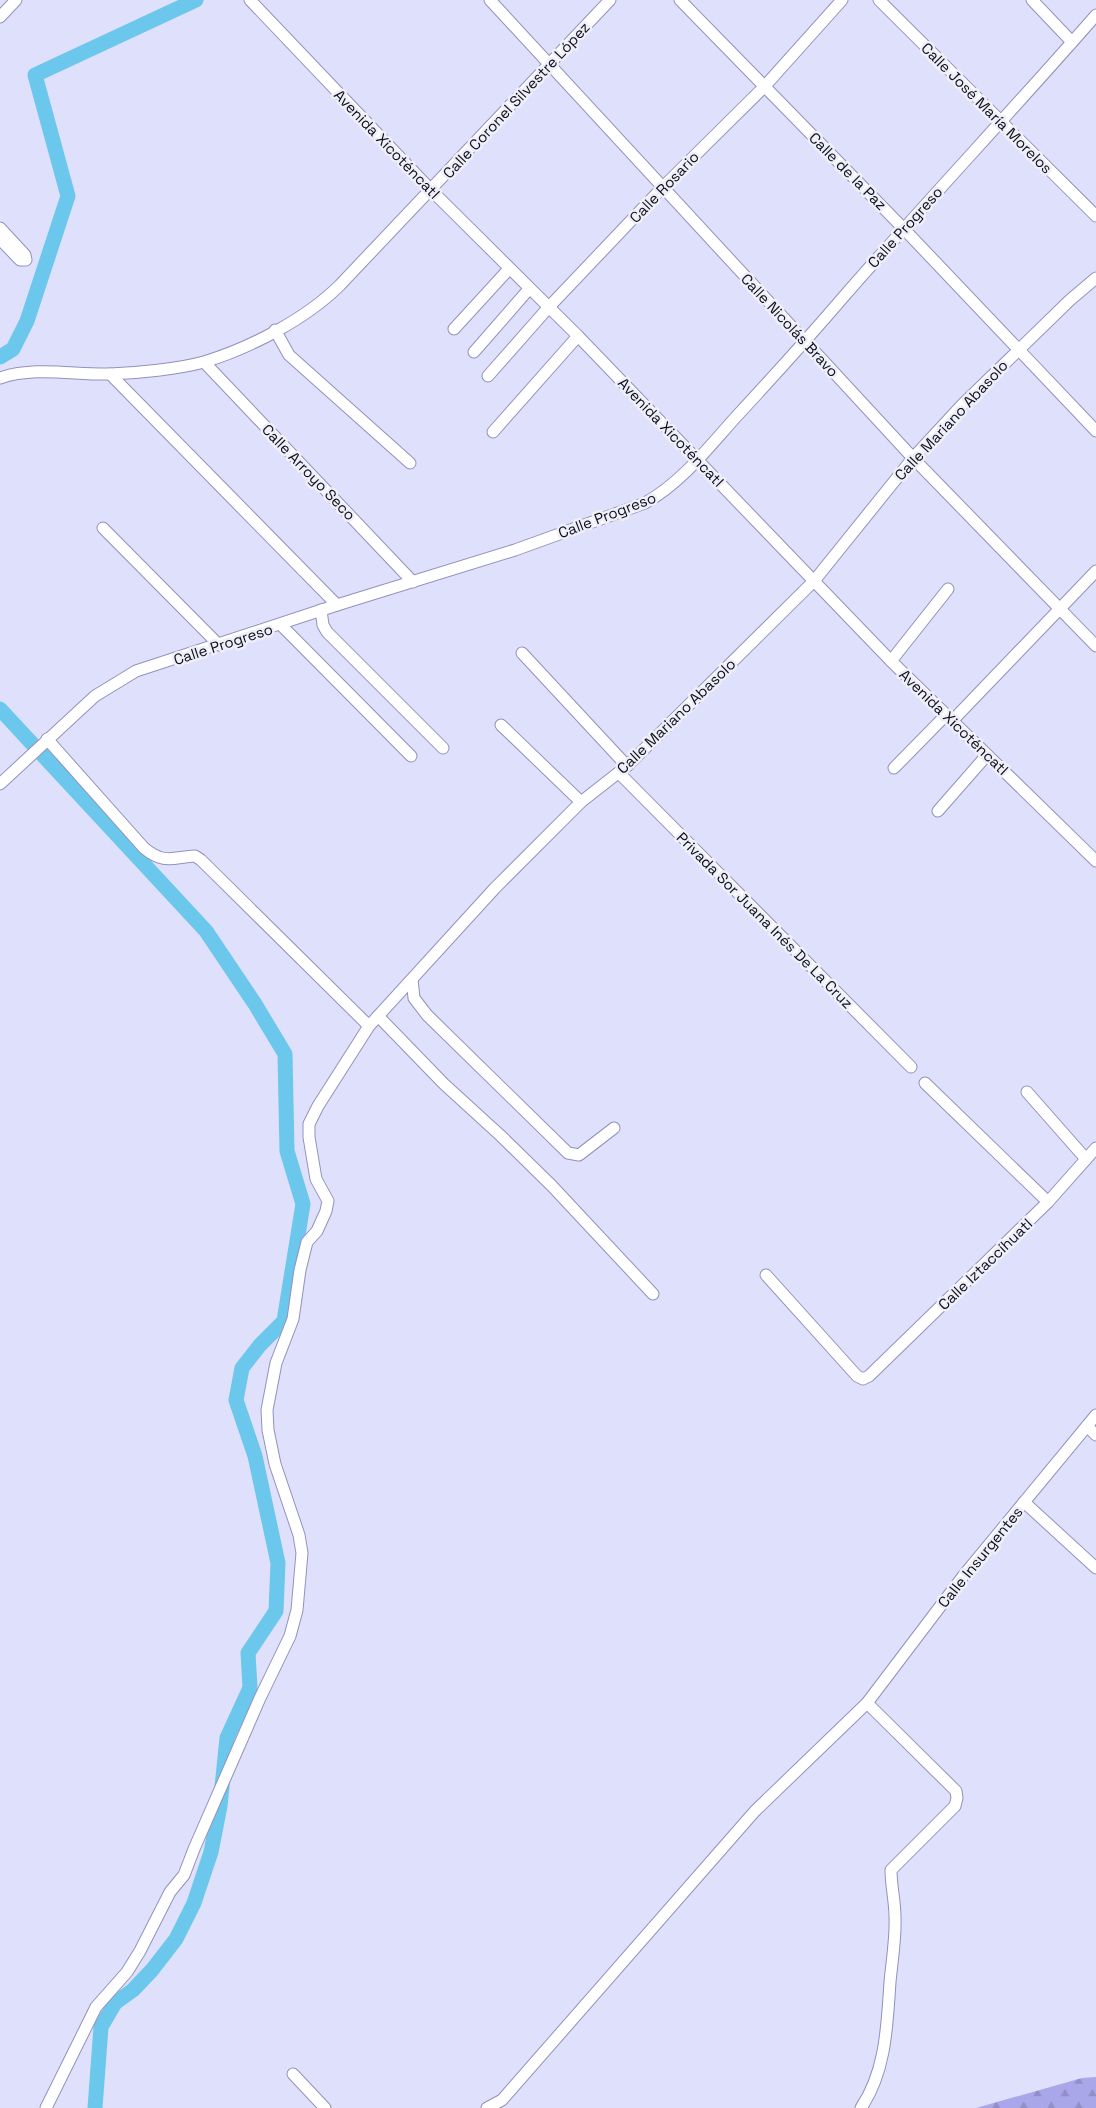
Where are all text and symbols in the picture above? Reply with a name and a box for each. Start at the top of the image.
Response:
street label: Calle Coronel Silvestre López [438,18,594,182]
street label: Calle José María Morelos [918,39,1057,178]
street label: Avenida Xicoténcatl [330,85,444,203]
street label: Calle de la Paz [805,128,891,214]
street label: Calle Rosario [625,147,703,227]
street label: Calle Progreso [863,182,947,272]
street label: Calle Nicolás Bravo [737,269,843,381]
street label: Calle Mariano Abasolo [890,356,1012,484]
street label: Avenida Xicoténcatl [614,373,728,491]
street label: Calle Arroyo Seco [258,420,360,524]
street label: Calle Progreso [555,488,659,542]
street label: Calle Progreso [171,619,275,669]
street label: Calle Mariano Abasolo [613,654,739,778]
street label: Avenida Xicoténcatl [895,665,1013,779]
street label: Privada Sor Juana Inés De La Cruz [673,828,857,1012]
street label: Calle Iztaccíhuatl [934,1214,1036,1314]
street label: Calle Insurgentes [933,1503,1027,1611]

